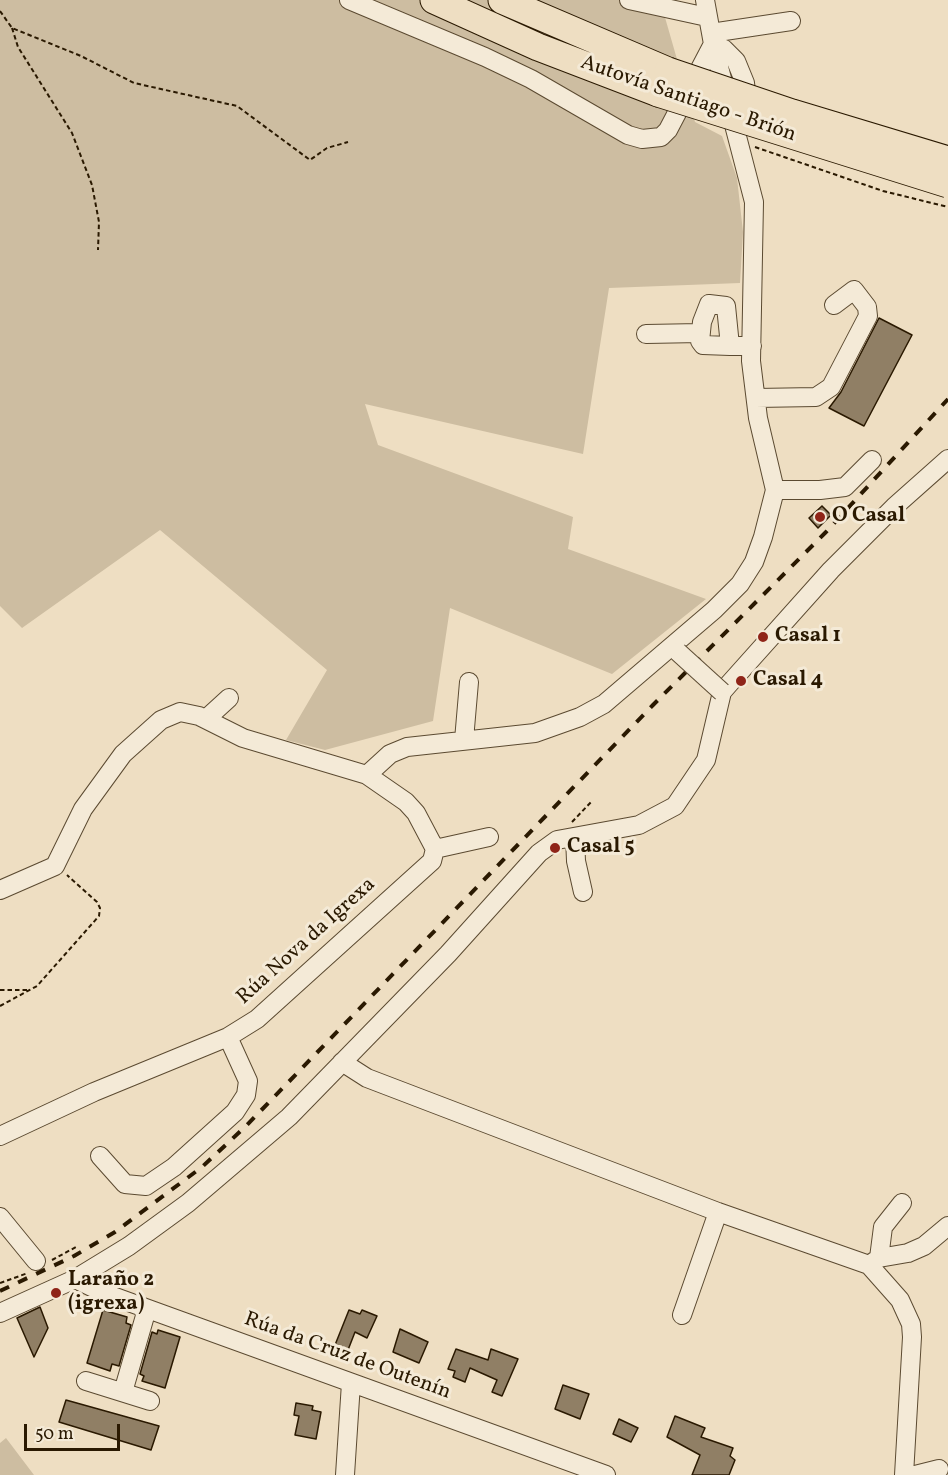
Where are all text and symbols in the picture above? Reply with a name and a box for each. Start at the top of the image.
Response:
street label: Autovía Santiago - Brión [577,51,799,149]
place label: O Casal [832,504,905,530]
marker: O Casal [813,510,827,524]
place label: Casal 1 [775,624,841,650]
marker: Casal 1 [756,630,770,644]
place label: Casal 4 [753,668,823,694]
marker: Casal 4 [734,674,748,688]
place label: Casal 5 [567,835,635,861]
marker: Casal 5 [548,841,562,855]
street label: Rúa Nova da Igrexa [232,873,382,1011]
place label: Laraño 2 (igrexa) [68,1268,154,1318]
marker: Laraño 2 (igrexa) [49,1286,63,1300]
street label: Rúa da Cruz de Outenín [240,1308,454,1406]
scale bar [27,1412,123,1450]
text: 50 m [35,1422,74,1447]

